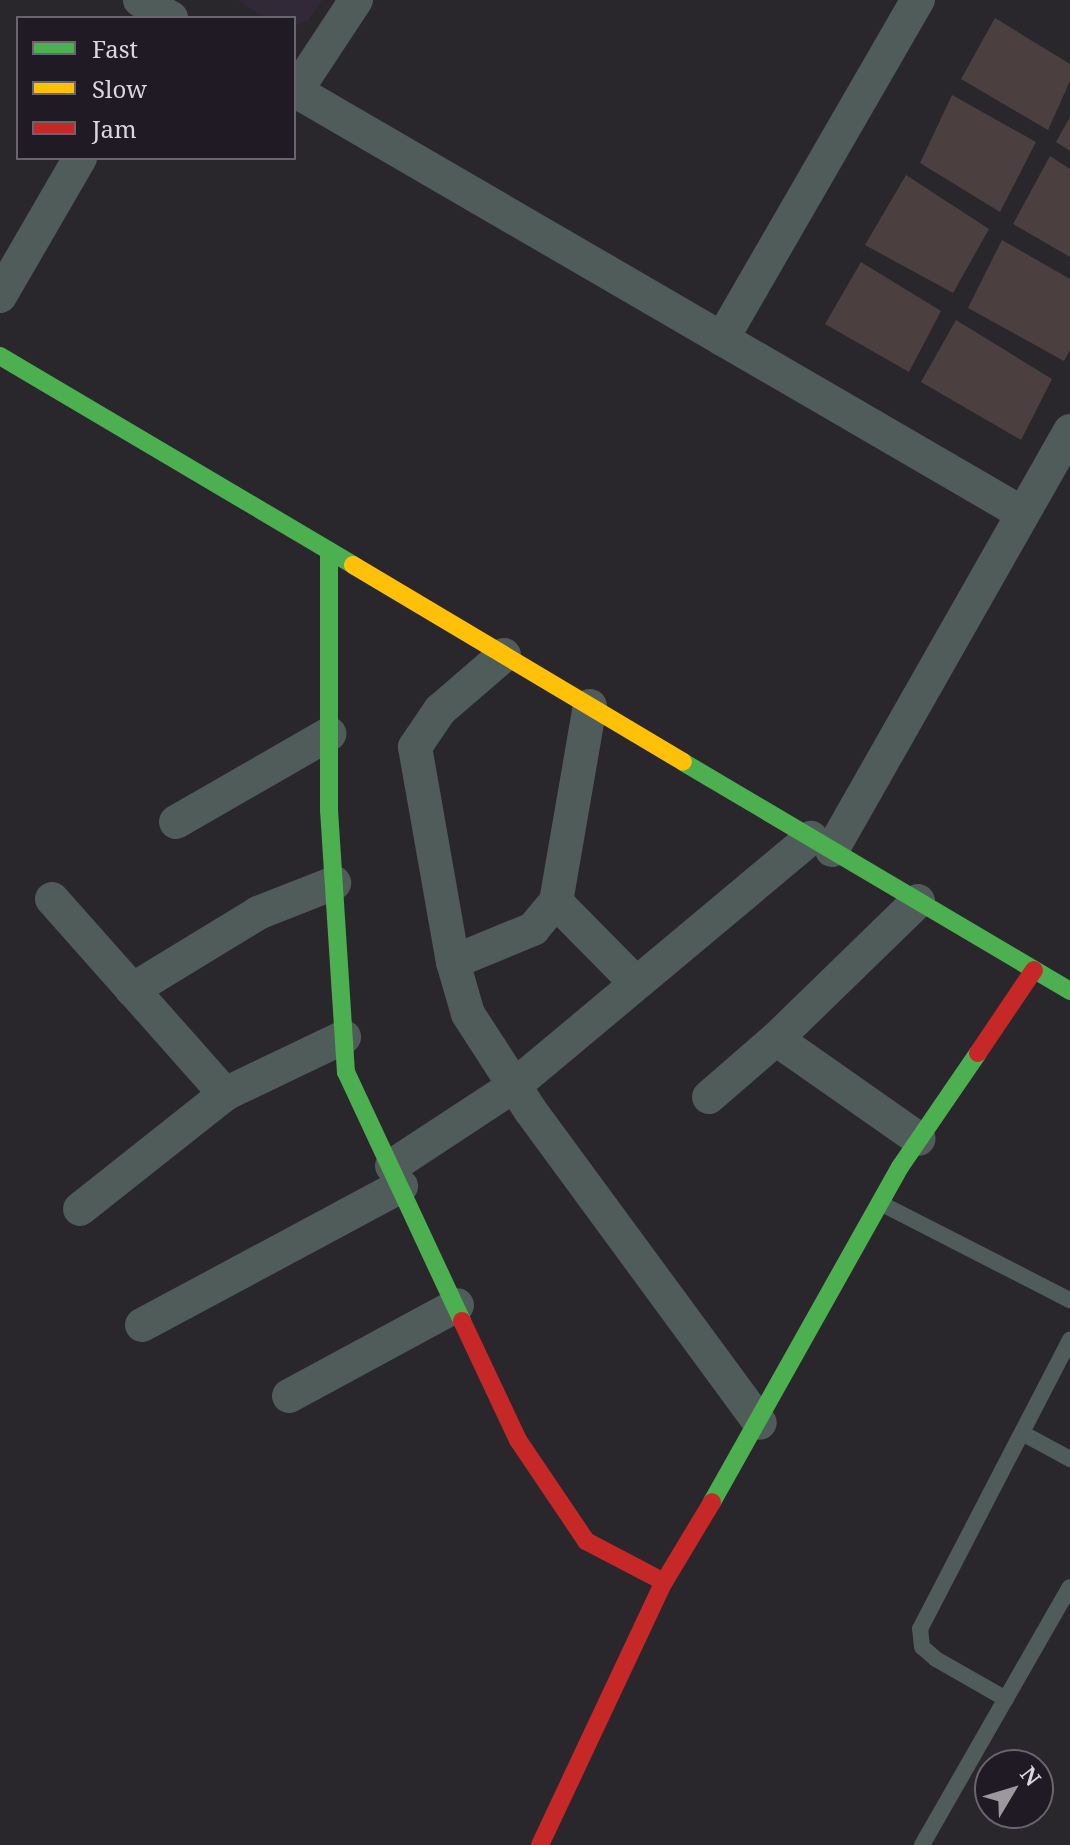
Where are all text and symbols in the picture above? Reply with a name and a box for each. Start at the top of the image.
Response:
legend [16,16,296,160]
text: Fast [92,32,138,65]
text: Slow [92,72,147,105]
text: Jam [92,112,137,145]
north arrow [974,1749,1054,1829]
text: N [1014,1759,1048,1792]

